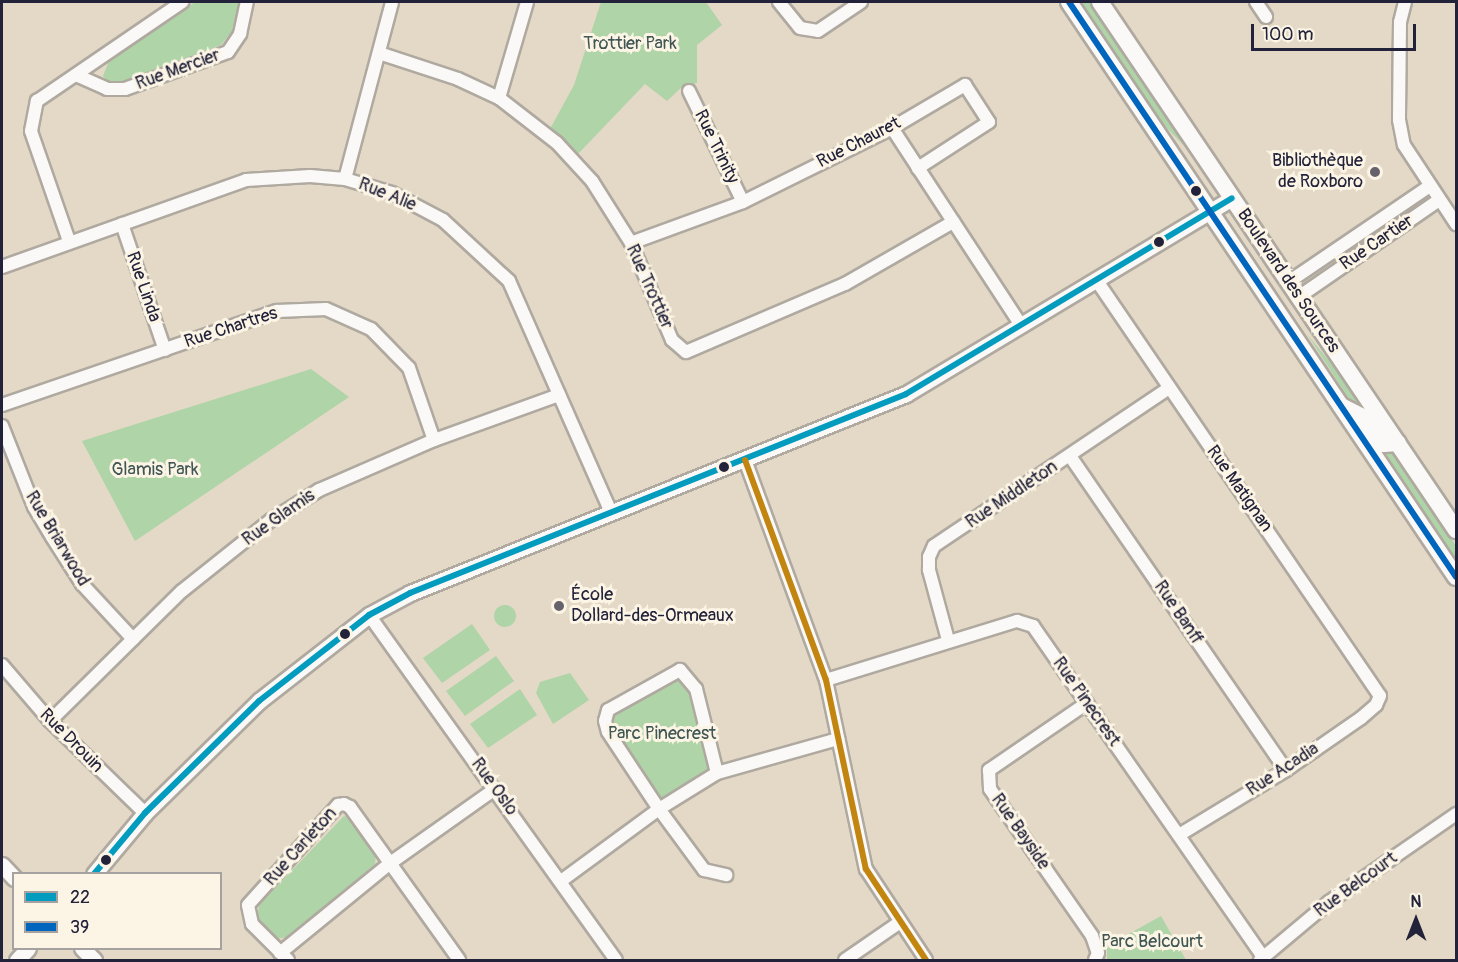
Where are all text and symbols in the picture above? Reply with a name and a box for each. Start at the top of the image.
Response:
scale bar [1254,12,1419,50]
text: 100 m [1262,23,1314,46]
park label: Trottier Park [583,33,677,55]
street label: Rue Mercier [133,45,223,95]
street label: Rue Trinity [689,107,743,187]
street label: Rue Chauret [814,113,904,173]
place label: Bibliothèque de Roxboro [1272,151,1363,194]
marker: Bibliothèque de Roxboro [1368,165,1382,179]
street label: Rue Alie [355,174,419,216]
unlabelled marker [1190,185,1202,197]
street label: Boulevard des Sources [1232,205,1344,357]
street label: Rue Cartier [1336,211,1418,275]
unlabelled marker [1153,236,1165,248]
street label: Rue Trottier [621,241,677,333]
street label: Rue Linda [121,249,165,325]
street label: Rue Chartres [182,303,280,353]
street label: Rue Matignan [1201,442,1277,536]
street label: Rue Middleton [962,456,1062,534]
park label: Glamis Park [111,459,199,481]
unlabelled marker [718,461,730,473]
street label: Rue Glamis [238,485,320,551]
street label: Rue Briarwood [20,487,94,591]
street label: Rue Banff [1149,577,1207,649]
place label: École Dollard-des-Ormeaux [571,585,734,628]
marker: École Dollard-des-Ormeaux [552,599,566,613]
unlabelled marker [339,628,351,640]
street label: Rue Pinecrest [1047,653,1125,751]
street label: Rue Drouin [35,705,107,777]
park label: Parc Pinecrest [608,723,716,745]
street label: Rue Acadia [1243,739,1323,801]
street label: Rue Oslo [466,754,522,820]
street label: Rue Bayside [986,790,1054,874]
street label: Rue Carleton [260,803,342,891]
street label: Rue Belcourt [1310,848,1402,922]
unlabelled marker [100,854,112,866]
legend [12,872,222,950]
text: 22 [70,886,90,909]
north arrow [1386,890,1446,950]
text: N [1411,892,1421,912]
text: 39 [70,916,89,939]
park label: Parc Belcourt [1101,931,1203,953]

